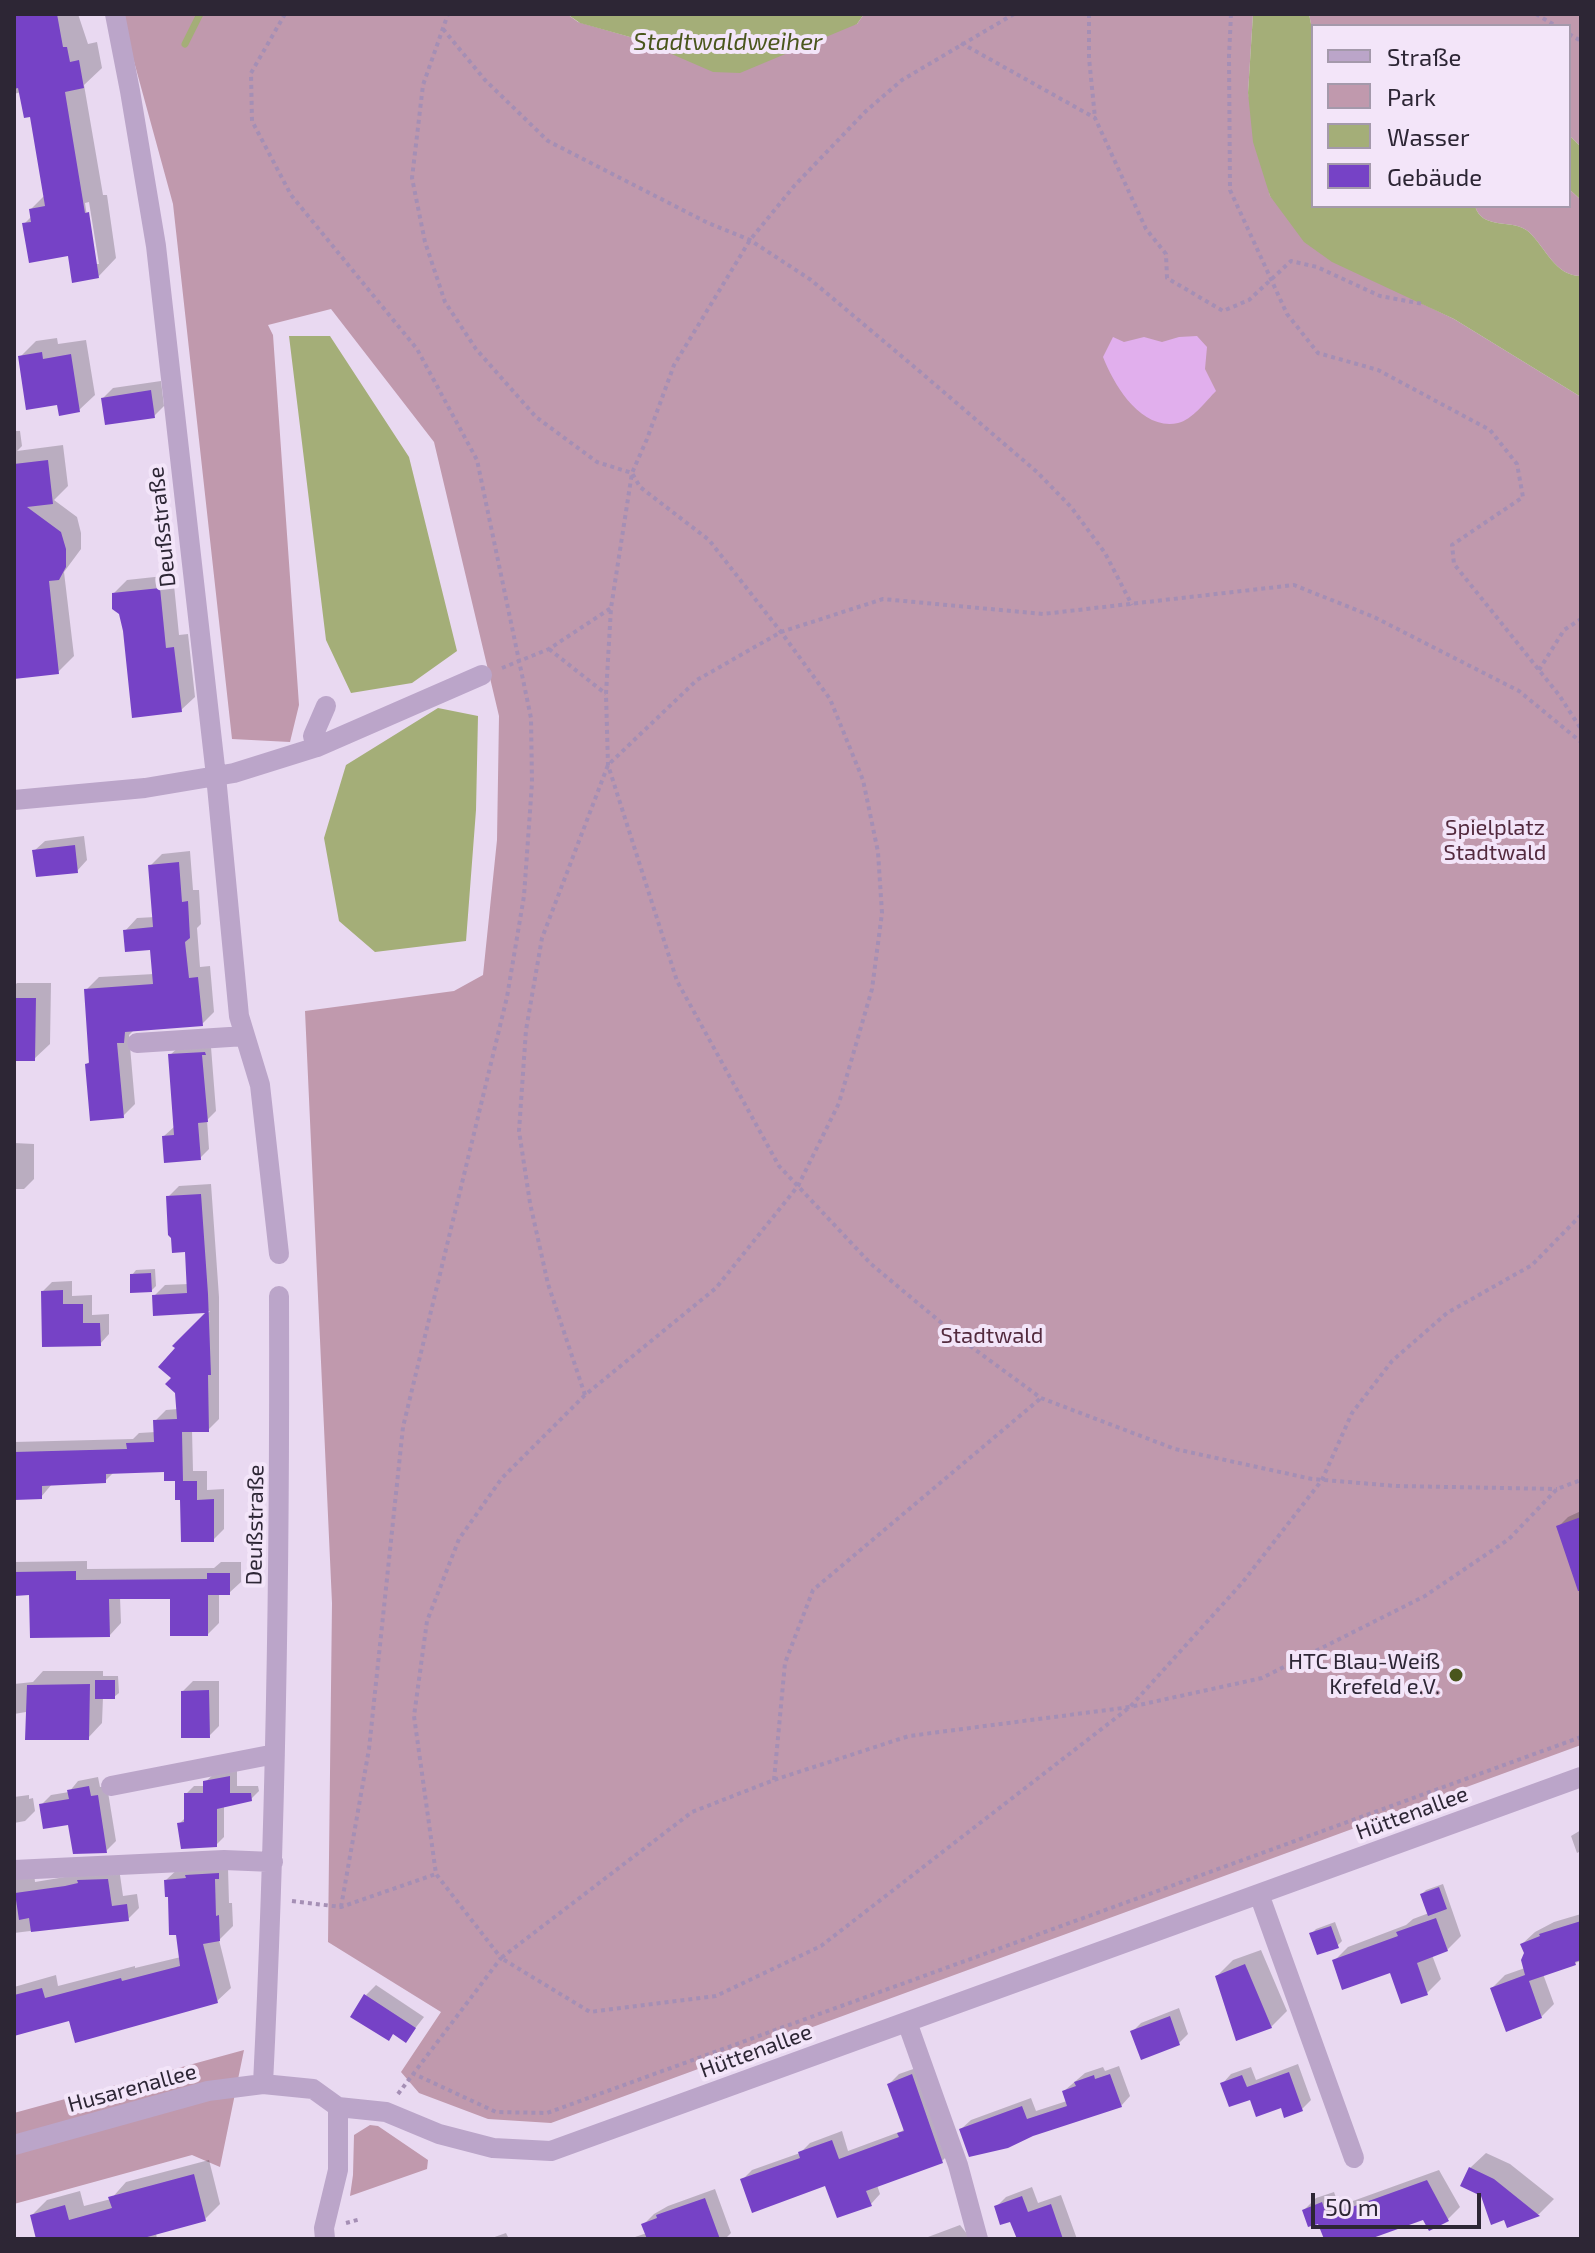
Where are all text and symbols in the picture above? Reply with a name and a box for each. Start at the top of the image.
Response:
legend [1311,24,1571,208]
water label: Stadtwaldweiher [633,28,823,56]
text: Straße [1387,42,1461,71]
text: Park [1387,82,1436,111]
text: Wasser [1387,122,1470,151]
text: Gebäude [1387,162,1482,191]
street label: Deußstraße [143,465,181,589]
park label: Spielplatz Stadtwald [1444,815,1546,866]
park label: Stadtwald [941,1323,1043,1349]
street label: Deußstraße [241,1464,269,1586]
place label: HTC Blau-Weiß Krefeld e.V. [1288,1649,1440,1700]
marker: HTC Blau-Weiß Krefeld e.V. [1447,1666,1465,1684]
street label: Hüttenallee [1352,1781,1472,1845]
street label: Hüttenallee [696,2019,816,2083]
street label: Husarenallee [65,2058,199,2118]
scale bar [1315,2177,1485,2227]
text: 50 m [1325,2192,1379,2221]

